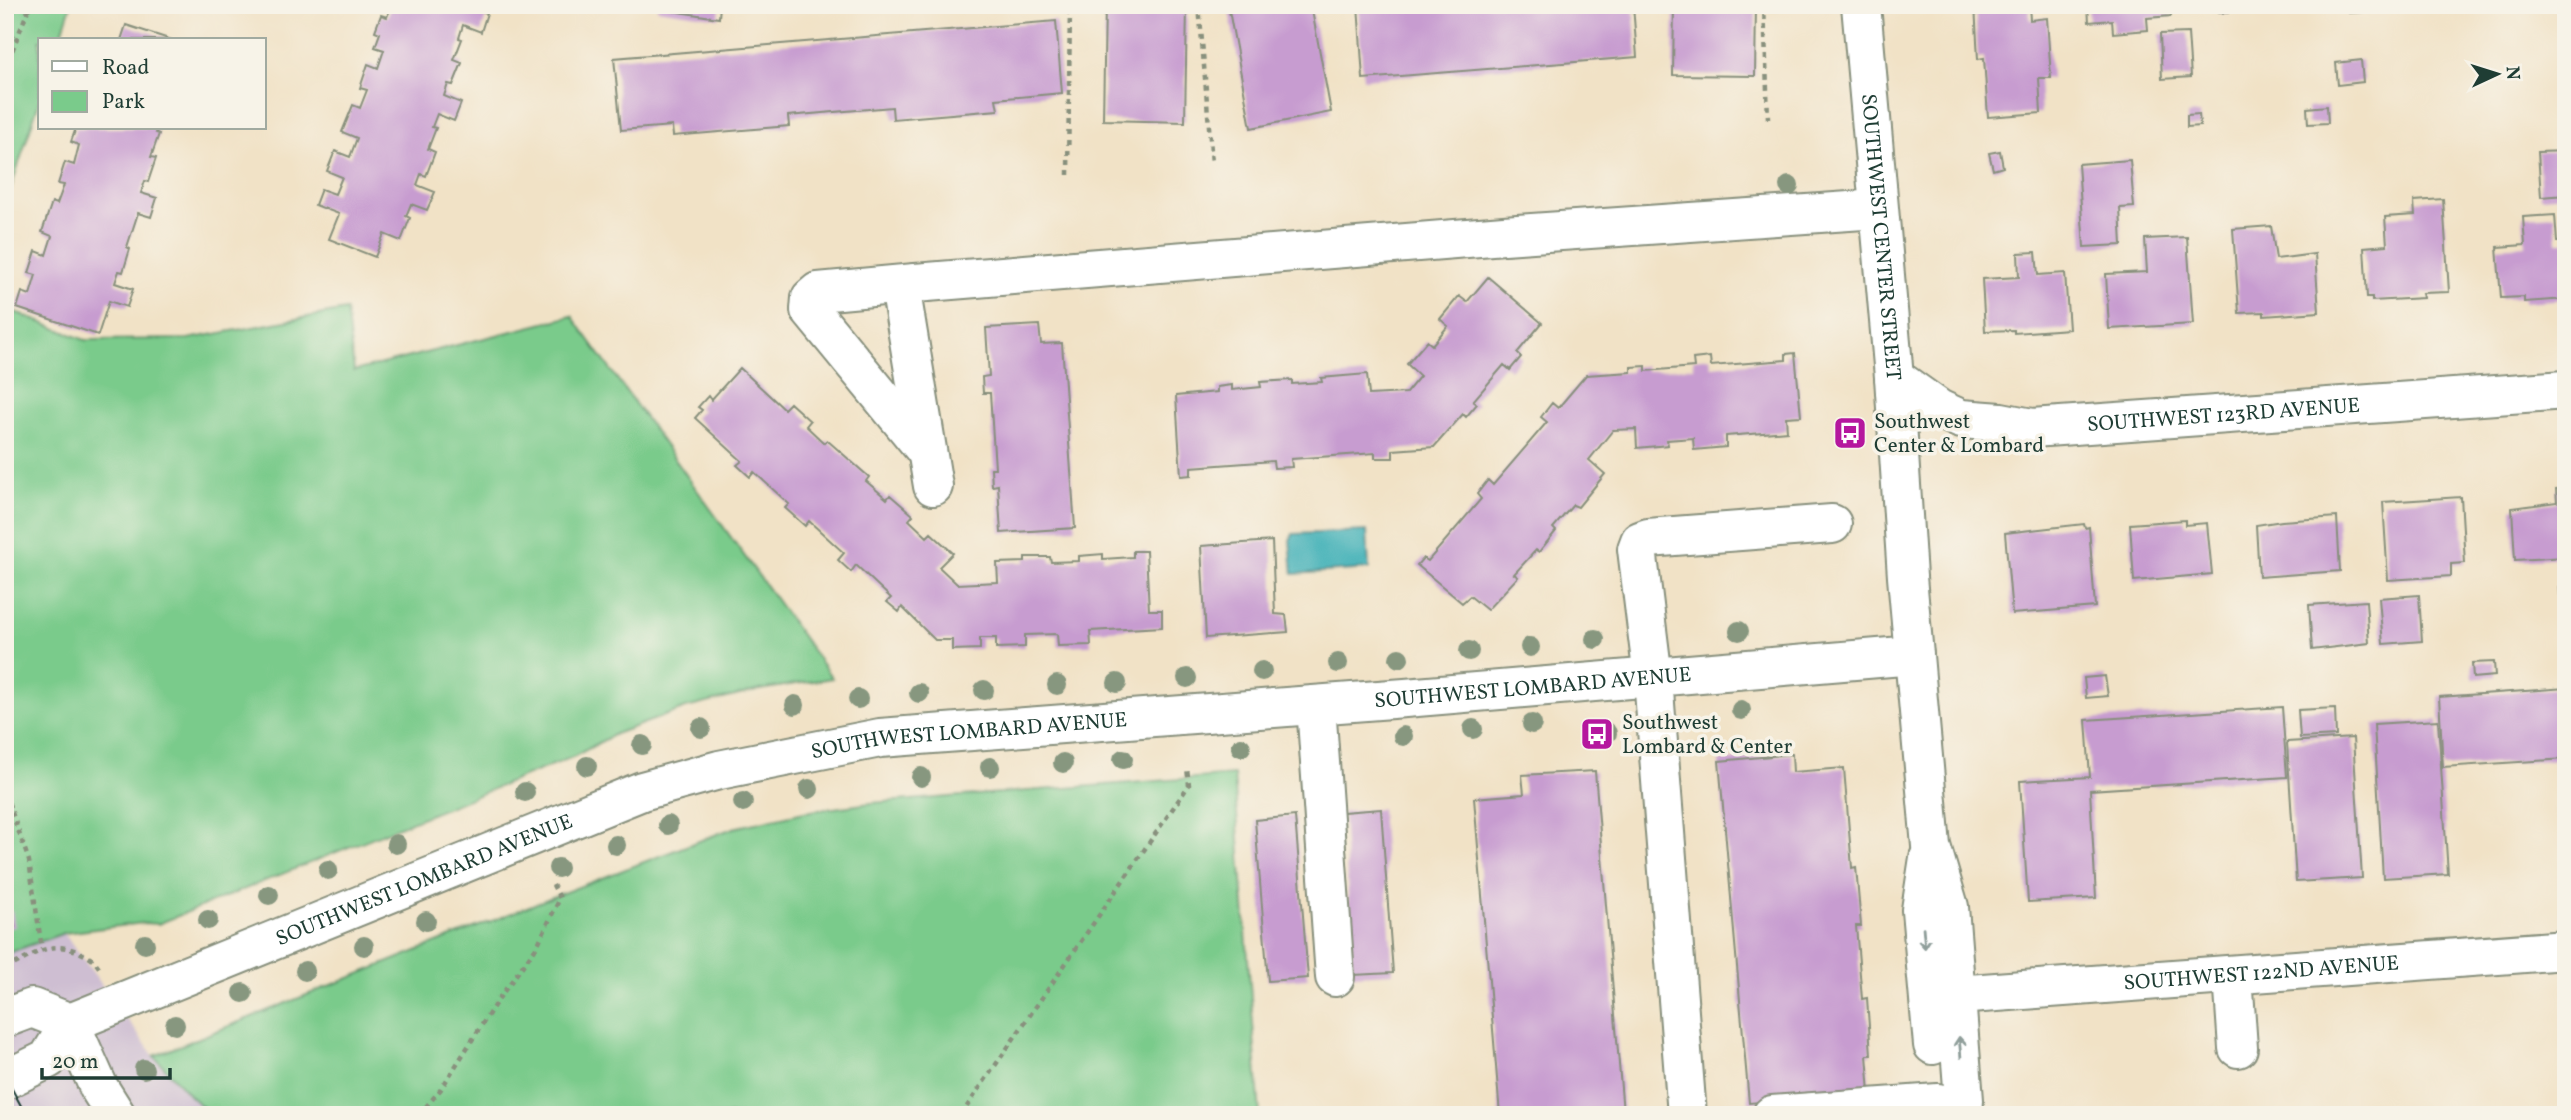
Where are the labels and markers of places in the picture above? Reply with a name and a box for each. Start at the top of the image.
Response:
place label: Southwest Center & Lombard [1874,408,2044,461]
bus stop icon: Southwest Center & Lombard [1831,414,1869,452]
place label: Southwest Lombard & Center [1622,709,1792,762]
bus stop icon: Southwest Lombard & Center [1578,715,1616,753]

